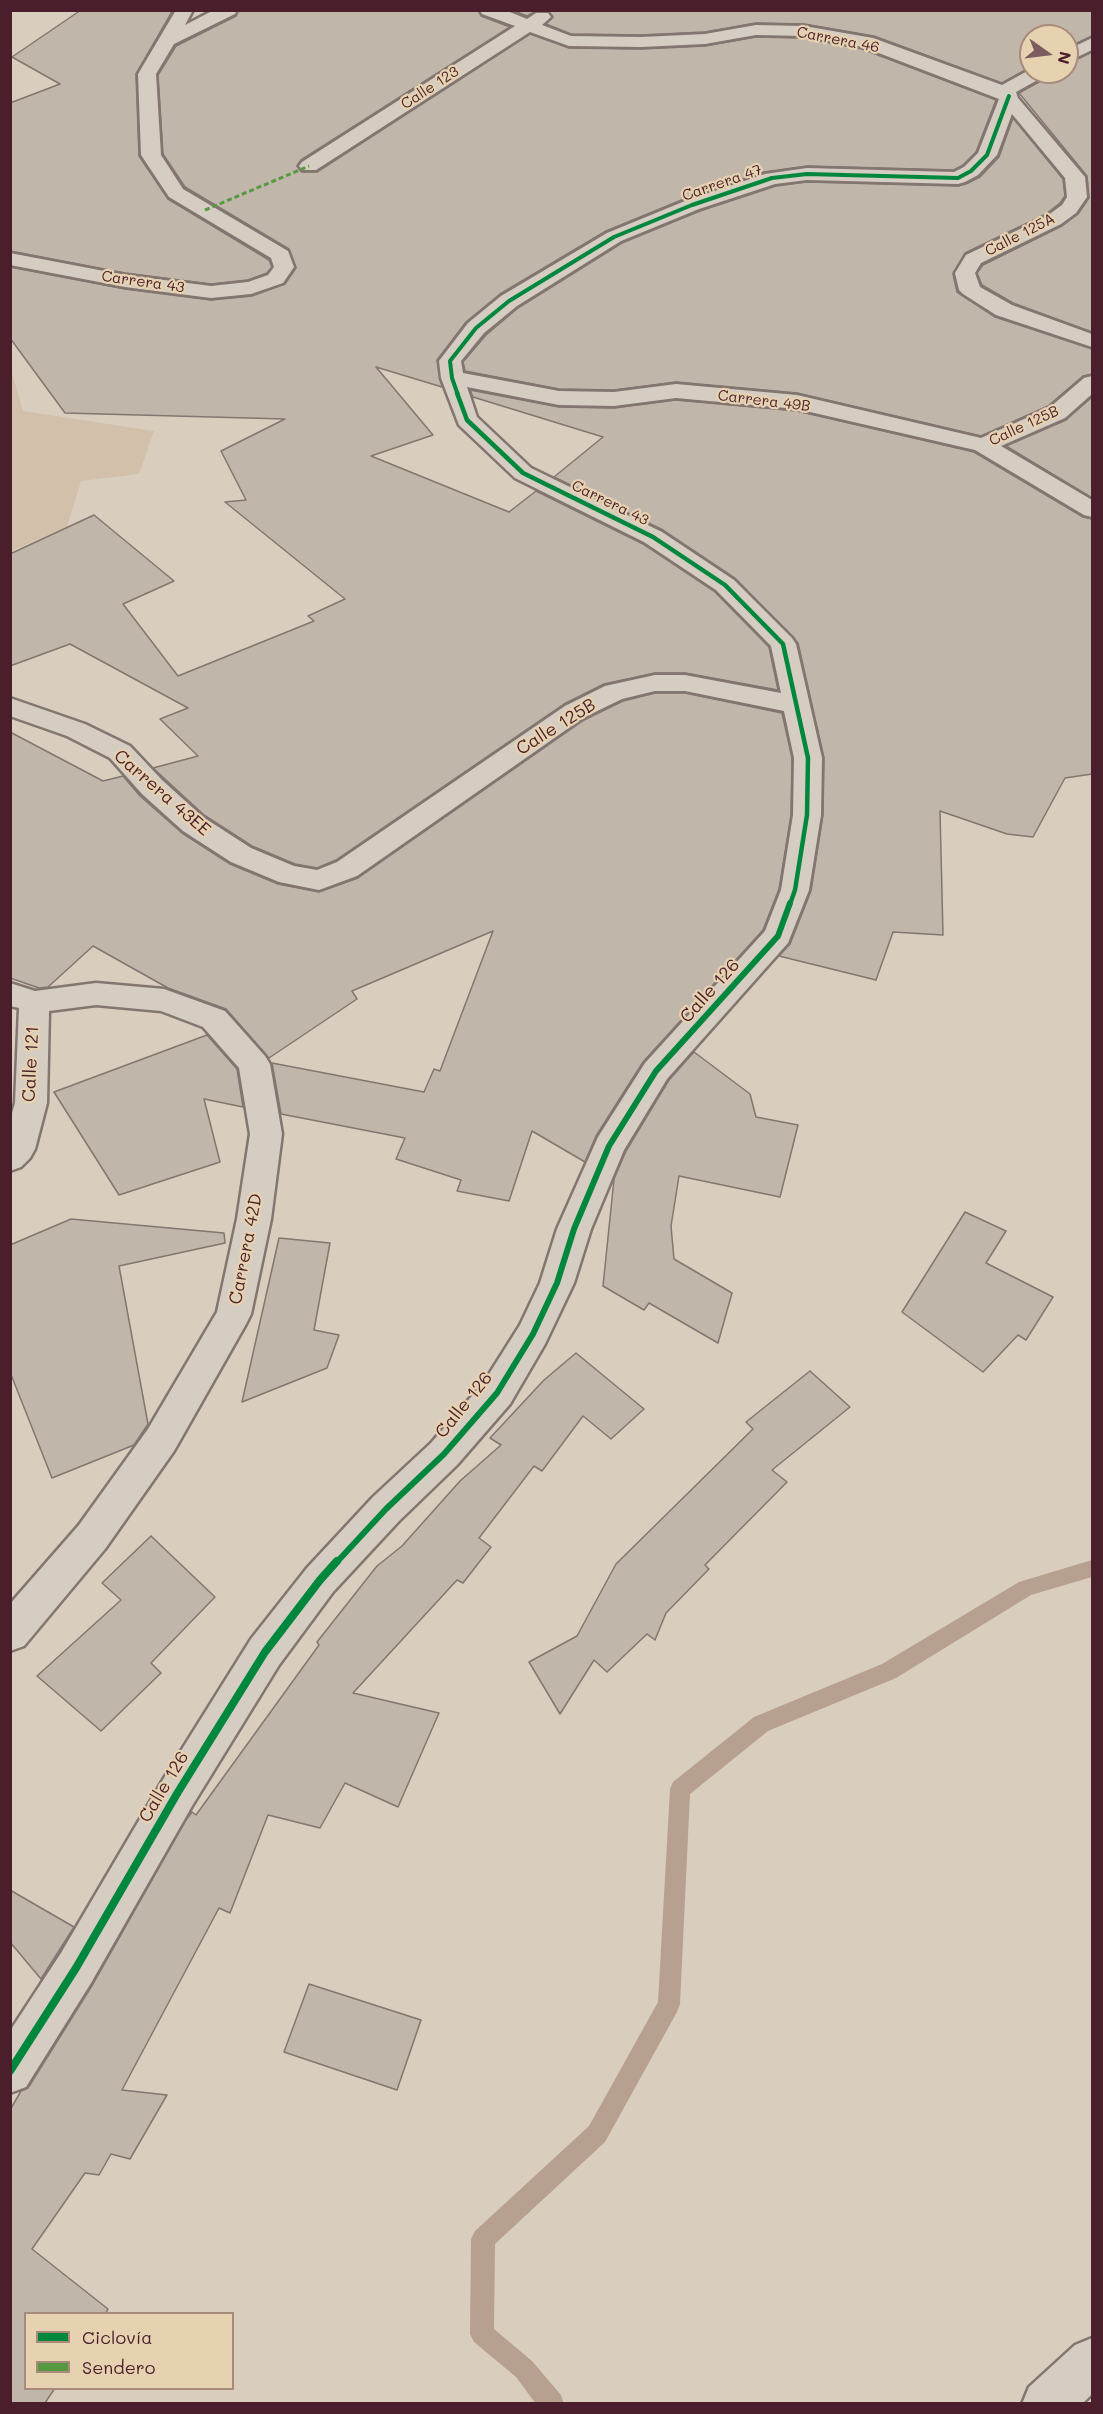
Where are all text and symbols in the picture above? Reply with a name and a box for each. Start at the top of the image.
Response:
street label: Carrera 46 [795,23,881,57]
north arrow [1019,24,1079,84]
text: N [1053,50,1077,66]
street label: Calle 123 [398,63,462,113]
street label: Carrera 47 [680,161,764,205]
street label: Calle 125A [982,210,1058,260]
street label: Carrera 43 [100,267,186,297]
street label: Carrera 49B [717,386,811,416]
street label: Calle 125B [986,402,1062,450]
street label: Carrera 43 [568,477,652,529]
street label: Calle 125B [512,694,600,760]
street label: Carrera 43EE [109,745,215,841]
street label: Calle 126 [676,954,744,1028]
street label: Calle 121 [18,1025,44,1103]
street label: Carrera 42D [225,1192,267,1306]
street label: Calle 126 [431,1368,497,1442]
street label: Calle 126 [134,1748,194,1826]
legend [24,2312,234,2390]
text: Ciclovía [82,2325,153,2349]
text: Sendero [82,2355,156,2379]

